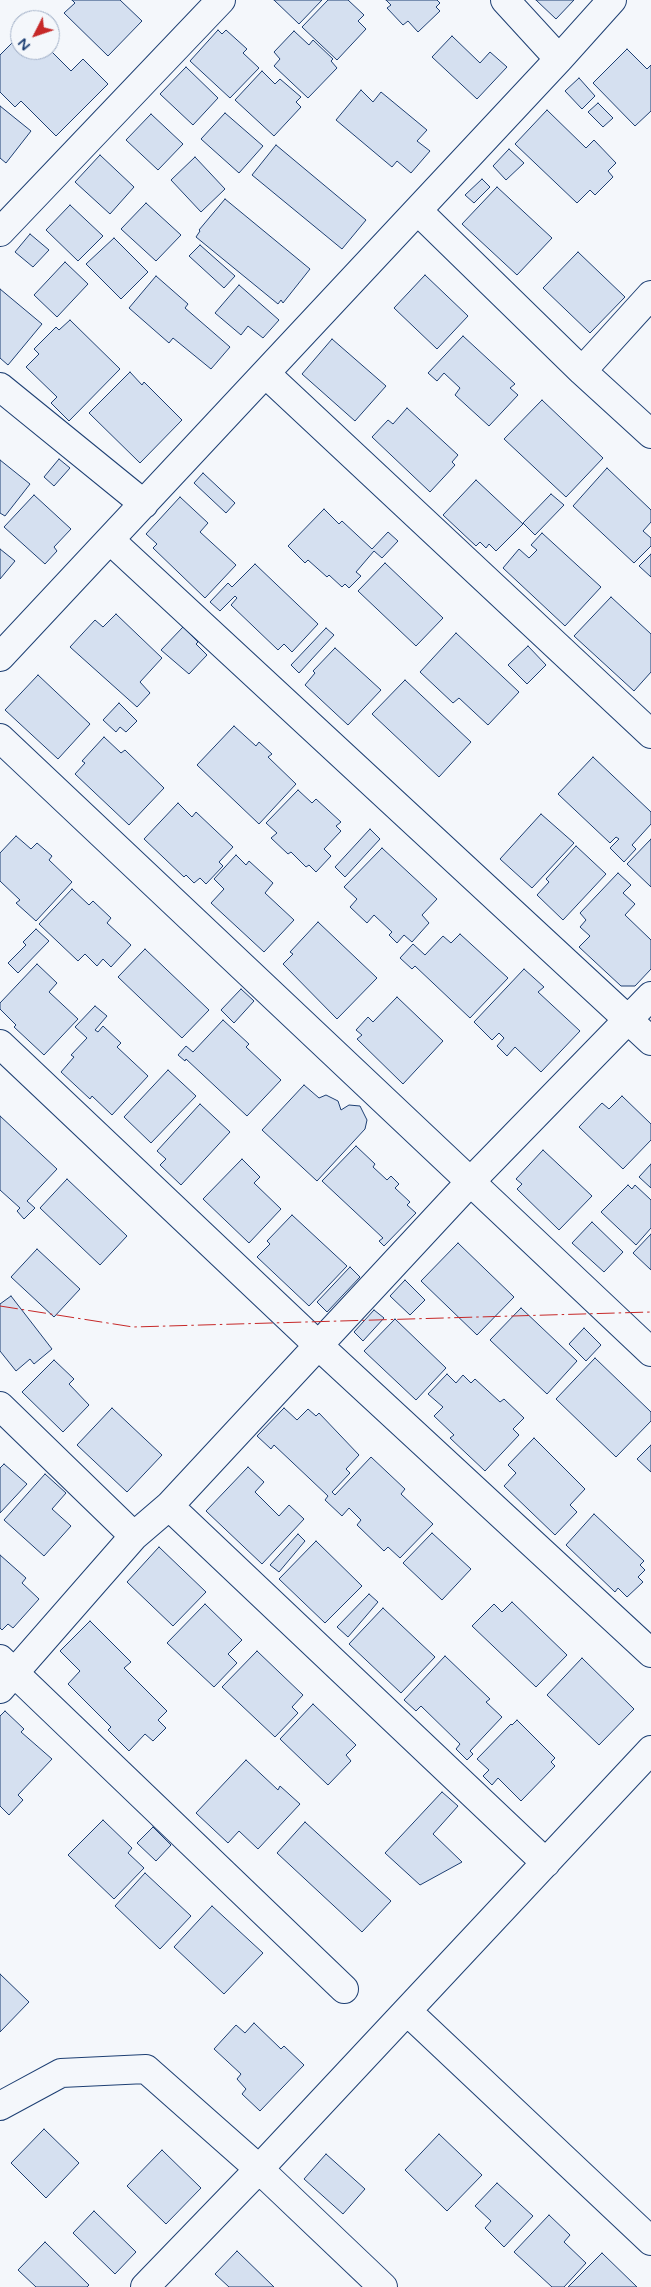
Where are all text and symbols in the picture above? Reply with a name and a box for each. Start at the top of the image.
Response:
north arrow [10,10,60,60]
text: N [14,35,34,54]

